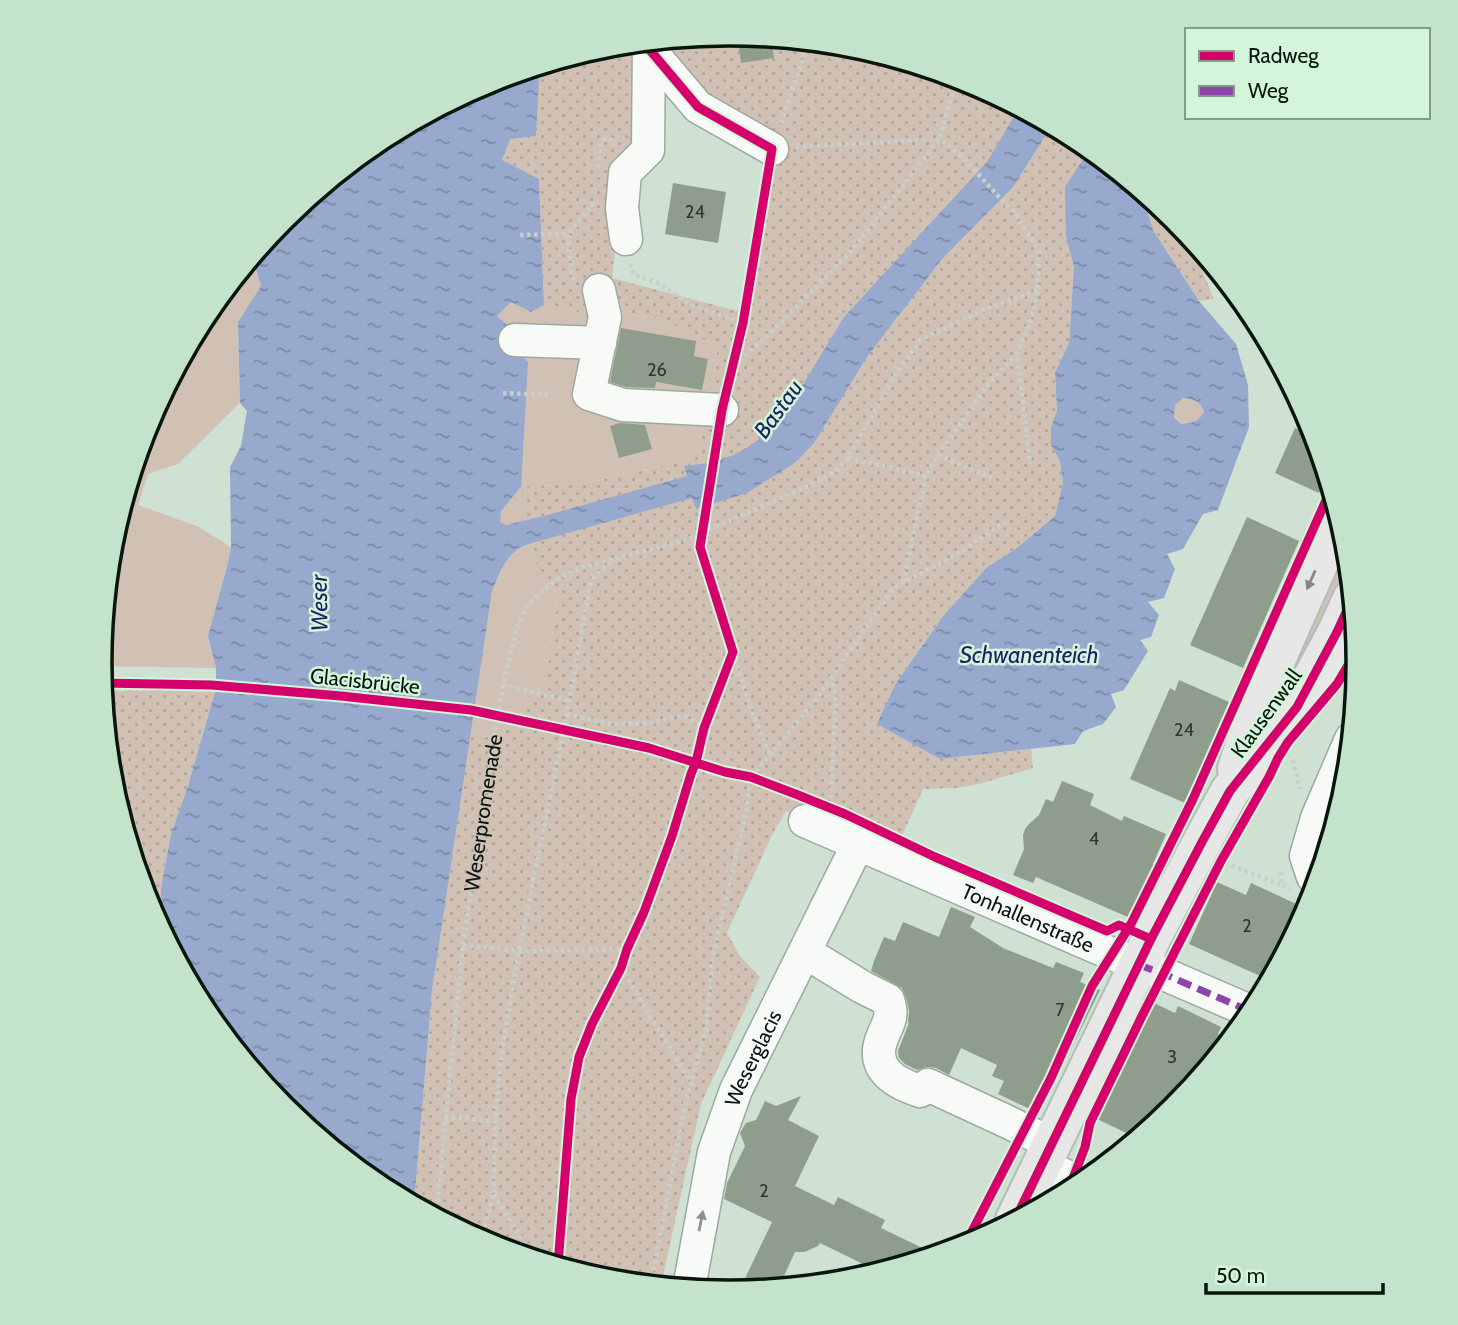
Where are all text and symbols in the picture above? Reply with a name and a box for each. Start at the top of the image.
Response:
legend [1185,28,1430,119]
text: Radweg [1248,43,1319,68]
text: Weg [1248,78,1289,103]
house number: 24 [685,201,705,223]
house number: 26 [647,359,667,381]
water label: Bastau [748,374,808,444]
one-way arrow [1305,569,1316,590]
water label: Weser [304,573,333,632]
water label: Schwanenteich [960,641,1098,669]
street label: Glacisbrücke [309,663,421,699]
street label: Klausenwall [1225,664,1307,762]
house number: 24 [1174,719,1194,741]
street label: Weserpromenade [458,732,507,893]
house number: 4 [1089,828,1099,850]
street label: Tonhallenstraße [958,878,1098,957]
house number: 2 [1242,915,1252,937]
house number: 7 [1055,999,1065,1021]
street label: Weserglacis [719,1005,786,1109]
house number: 3 [1167,1046,1177,1068]
house number: 2 [759,1180,769,1202]
one-way arrow [696,1210,707,1232]
scale bar [1206,1252,1383,1296]
text: 50 m [1216,1263,1265,1288]

